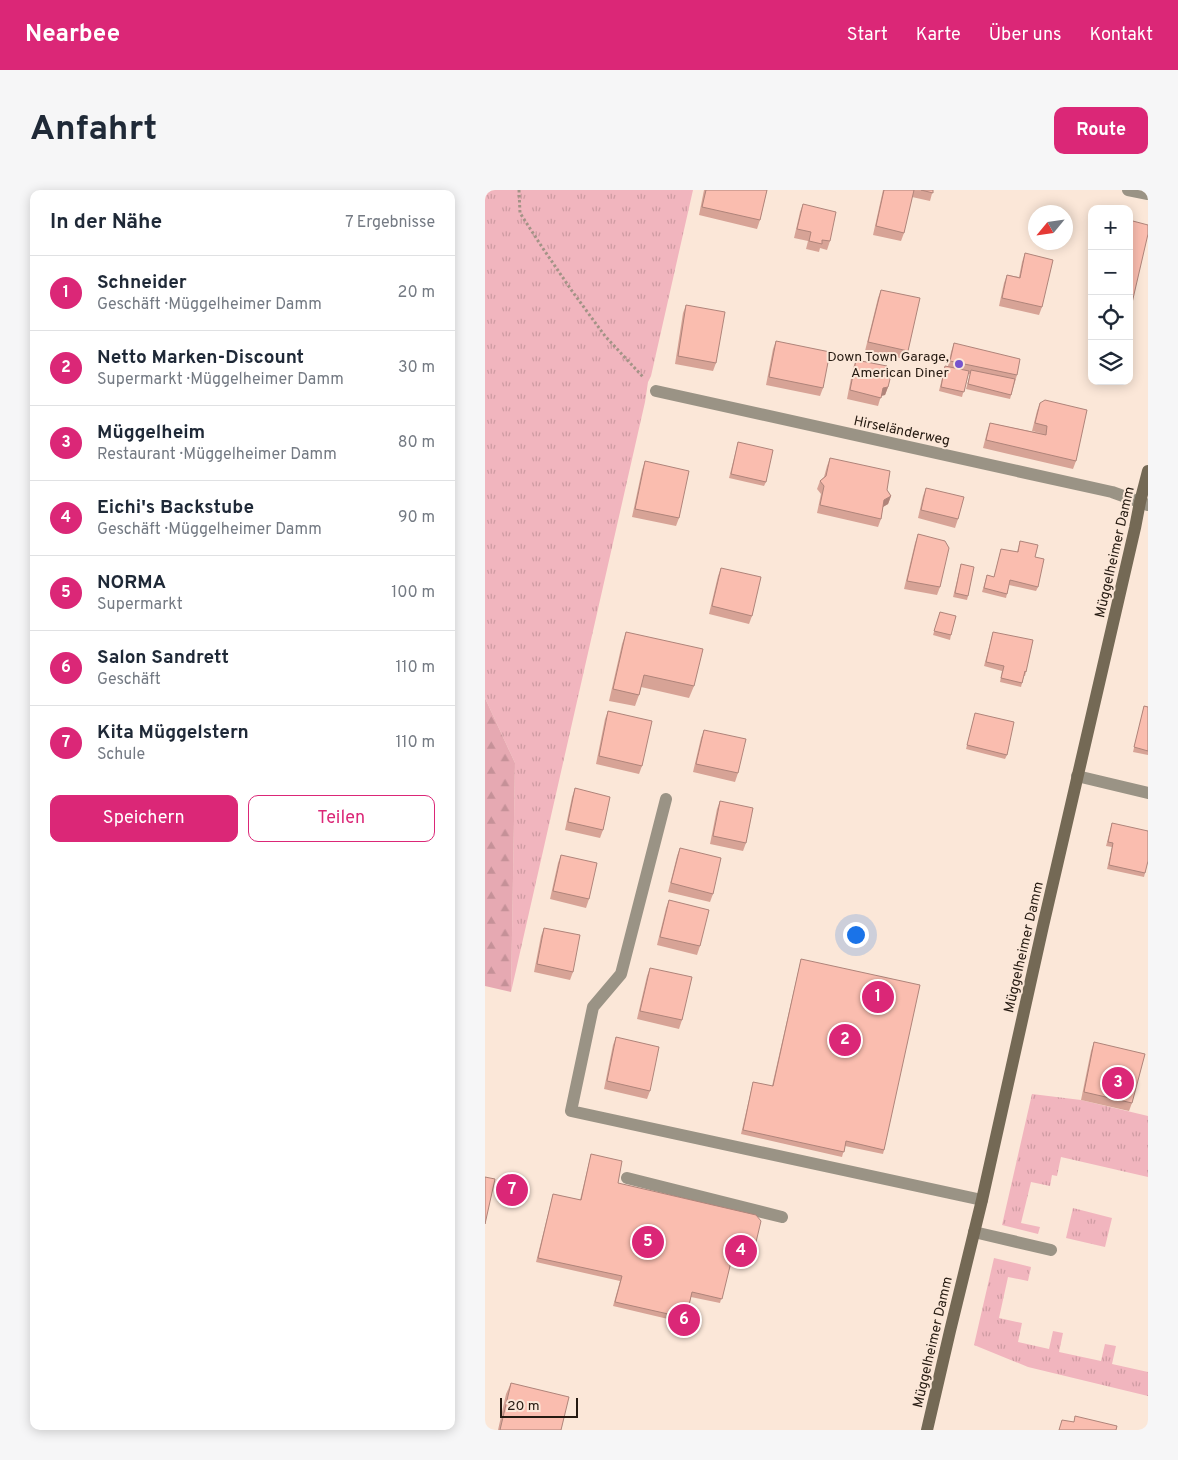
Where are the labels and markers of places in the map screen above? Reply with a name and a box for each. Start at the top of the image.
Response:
place label: Down Town Garage, American Diner [827,349,950,382]
marker: Down Town Garage, American Diner [953,358,965,370]
pin: 1 [862,978,894,1016]
pin: 2 [829,1021,861,1059]
pin: 3 [1102,1064,1134,1102]
pin: 7 [496,1171,528,1209]
pin: 5 [632,1223,664,1261]
pin: 4 [725,1232,757,1270]
pin: 6 [668,1301,700,1339]

